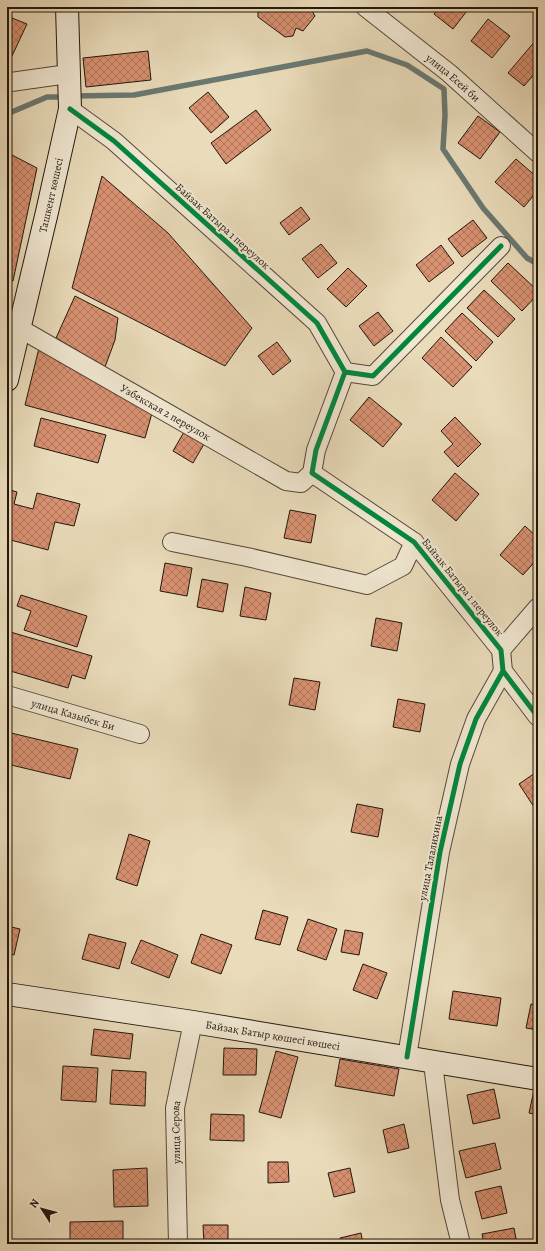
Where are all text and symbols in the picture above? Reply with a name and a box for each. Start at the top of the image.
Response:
street label: улица Есей би [422,50,483,105]
street label: Ташкент көшесі [35,156,67,234]
street label: Байзак Батыра 1 переулок [172,180,273,273]
street label: Узбекская 2 переулок [118,381,213,444]
street label: Байзак Батыра 1 переулок [418,535,507,640]
street label: улица Казыбек Би [29,695,116,734]
street label: улица Талалихина [415,813,446,903]
street label: Байзақ Батыр қөшесі көшесі [204,1017,341,1054]
street label: улица Серова [168,1098,185,1165]
north arrow [22,1189,62,1229]
text: N [26,1196,43,1211]

